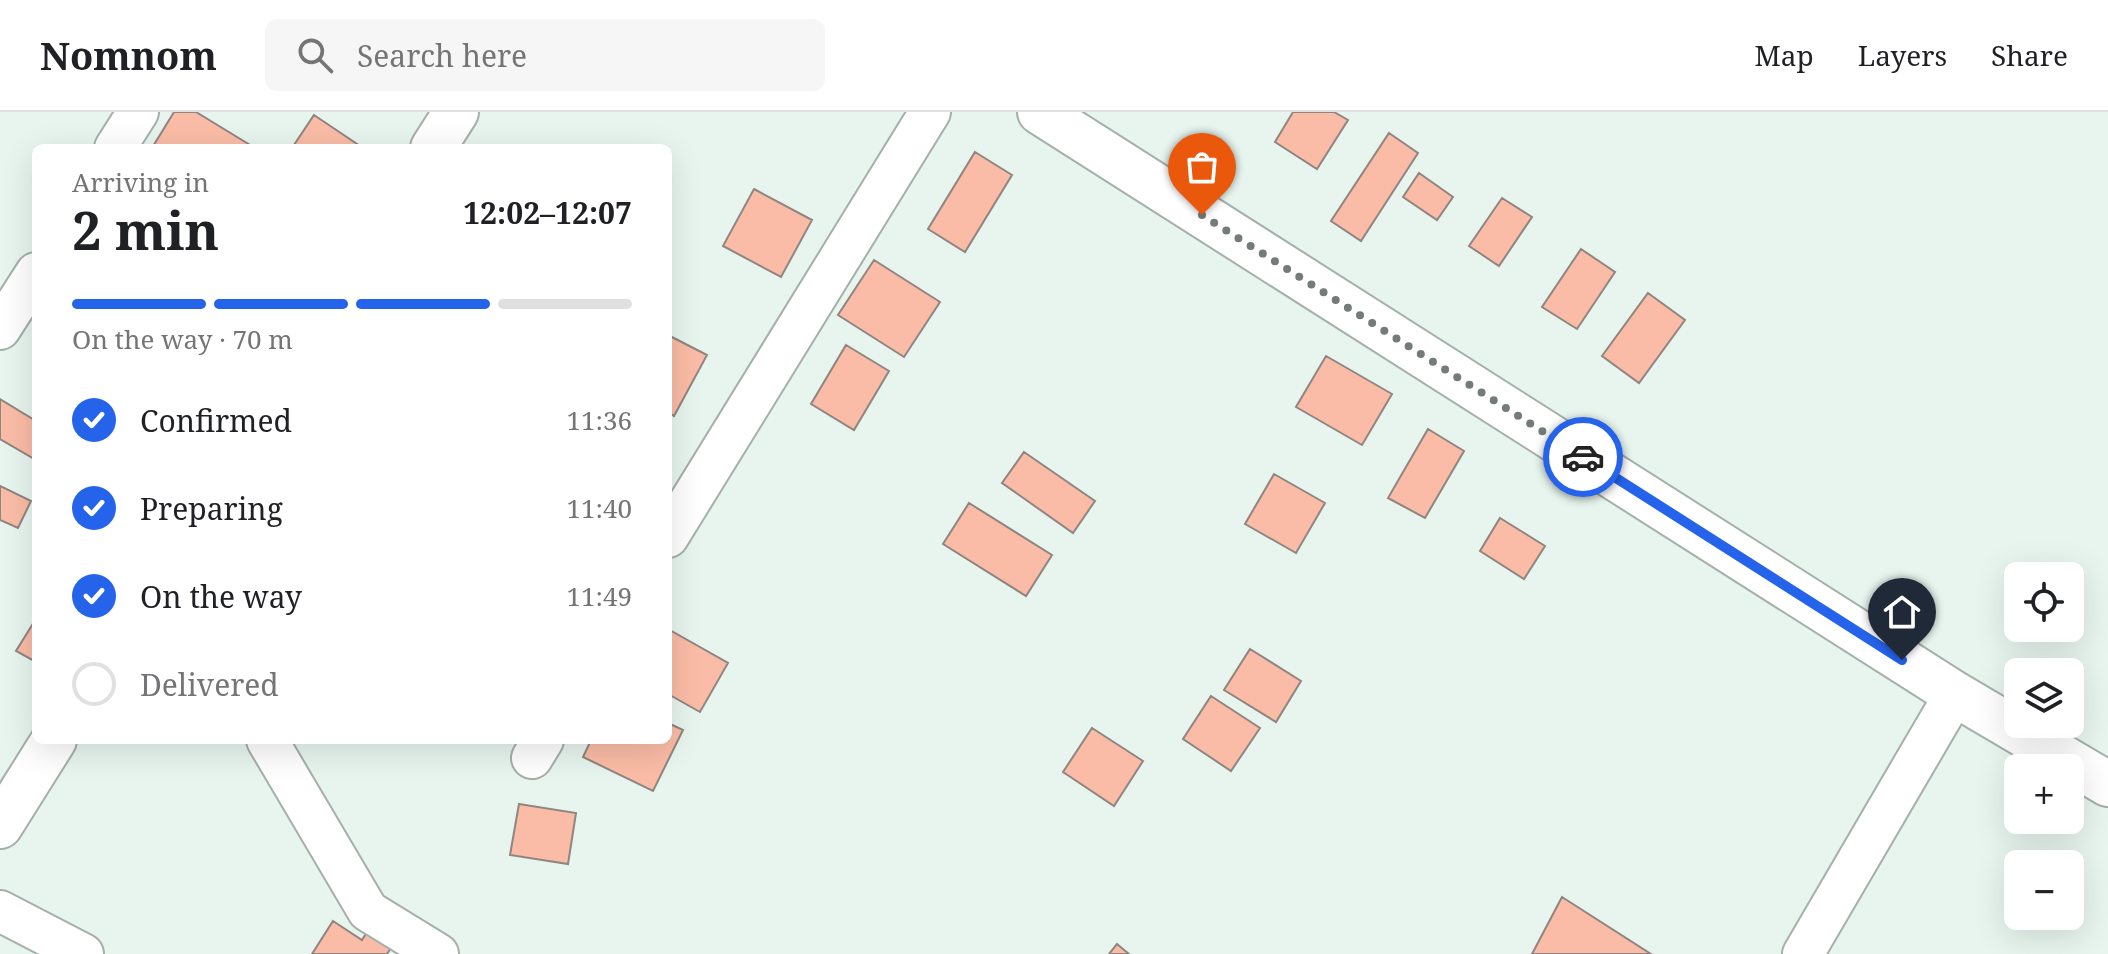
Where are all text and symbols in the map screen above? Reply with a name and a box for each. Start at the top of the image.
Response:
search box [265,19,825,91]
text: Nomnom [40,29,217,81]
icon: search [293,33,337,77]
text: Search here [357,35,527,76]
text: Map [1755,36,1814,74]
text: Layers [1858,36,1947,74]
text: Share [1991,36,2068,74]
pin [1168,133,1236,215]
icon: bag [1180,145,1224,189]
text: Arriving in [72,164,209,200]
text: 12:02–12:07 [463,192,632,233]
text: 2 min [72,194,219,265]
text: On the way · 70 m [72,321,293,357]
icon: check [72,398,116,442]
text: Confirmed [140,400,292,441]
text: 11:36 [566,402,632,438]
courier [1543,417,1623,497]
icon: car [1561,435,1605,479]
icon: check [72,486,116,530]
text: Preparing [140,488,283,529]
text: 11:40 [566,490,632,526]
map controls [2004,562,2084,930]
button: locate [2004,562,2084,642]
icon: check [72,574,116,618]
text: On the way [140,576,302,617]
text: 11:49 [566,578,632,614]
pin [1868,578,1936,660]
icon: home [1880,590,1924,634]
button: layers [2004,658,2084,738]
text: Delivered [140,664,279,705]
button: + [2004,754,2084,834]
button: − [2004,850,2084,930]

